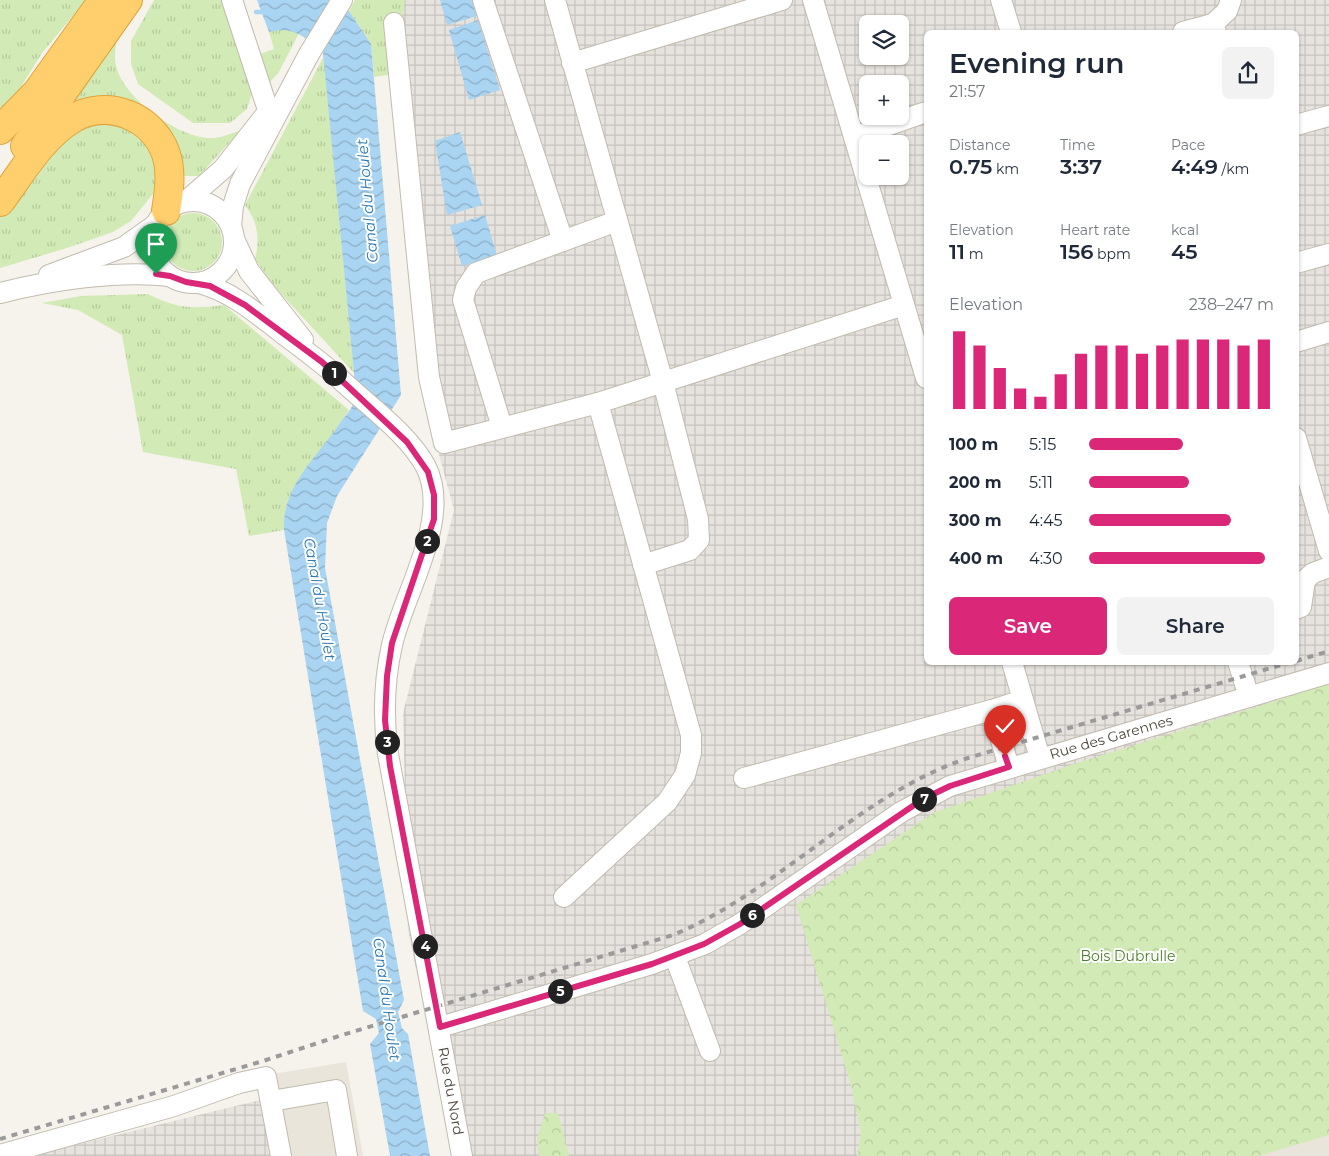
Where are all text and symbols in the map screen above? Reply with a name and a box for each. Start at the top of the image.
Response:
map controls [859,15,909,185]
button: layers [859,15,909,65]
text: Evening run [949,46,1124,80]
button: share [1222,47,1274,99]
button: + [859,75,909,125]
text: 21:57 [949,82,986,101]
button: − [859,135,909,185]
text: Distance [949,136,1011,154]
text: Time [1060,136,1095,154]
text: Pace [1171,136,1205,154]
water label: Canal du Houlet [352,138,382,264]
text: 0.75 [949,154,992,179]
text: 3:37 [1060,154,1102,179]
text: 4:49 [1171,154,1218,179]
text: km [992,160,1019,178]
text: /km [1218,160,1249,178]
text: Elevation [949,221,1014,239]
text: Heart rate [1060,221,1130,239]
text: kcal [1171,221,1199,239]
pin [135,223,177,274]
icon: arrive [142,230,170,258]
text: 11 [949,239,965,264]
text: 156 [1060,239,1093,264]
text: 45 [1171,239,1198,264]
text: m [965,245,984,263]
text: bpm [1093,245,1131,263]
text: Elevation [949,295,1023,314]
text: 238–247 m [1189,295,1274,314]
pin: 1 [322,360,346,386]
text: 1 [332,364,337,382]
text: 100 m [949,435,998,454]
text: 5:15 [1029,435,1056,454]
text: 200 m [949,473,1001,492]
text: 5:11 [1029,473,1053,492]
text: 300 m [949,511,1002,530]
text: 4:45 [1029,511,1063,530]
pin: 2 [414,528,440,554]
text: 2 [423,532,432,550]
water label: Canal du Houlet [300,536,340,662]
text: 400 m [949,549,1003,568]
text: 4:30 [1029,549,1063,568]
button: Save [949,597,1107,655]
button: Share [1117,597,1274,655]
pin [984,705,1026,756]
street label: Rue des Garennes [1047,711,1175,763]
icon: check [991,712,1019,740]
pin: 3 [374,730,400,754]
text: 3 [383,733,392,751]
pin: 7 [912,786,936,812]
text: 7 [920,790,929,808]
pin: 6 [740,902,764,928]
text: 6 [748,906,757,924]
pin: 4 [412,934,438,958]
water label: Canal du Houlet [369,936,405,1062]
text: 4 [421,937,430,955]
park label: Bois Dubrulle [1080,947,1176,965]
pin: 5 [548,978,572,1004]
text: 5 [556,982,565,1000]
street label: Rue du Nord [434,1045,468,1137]

